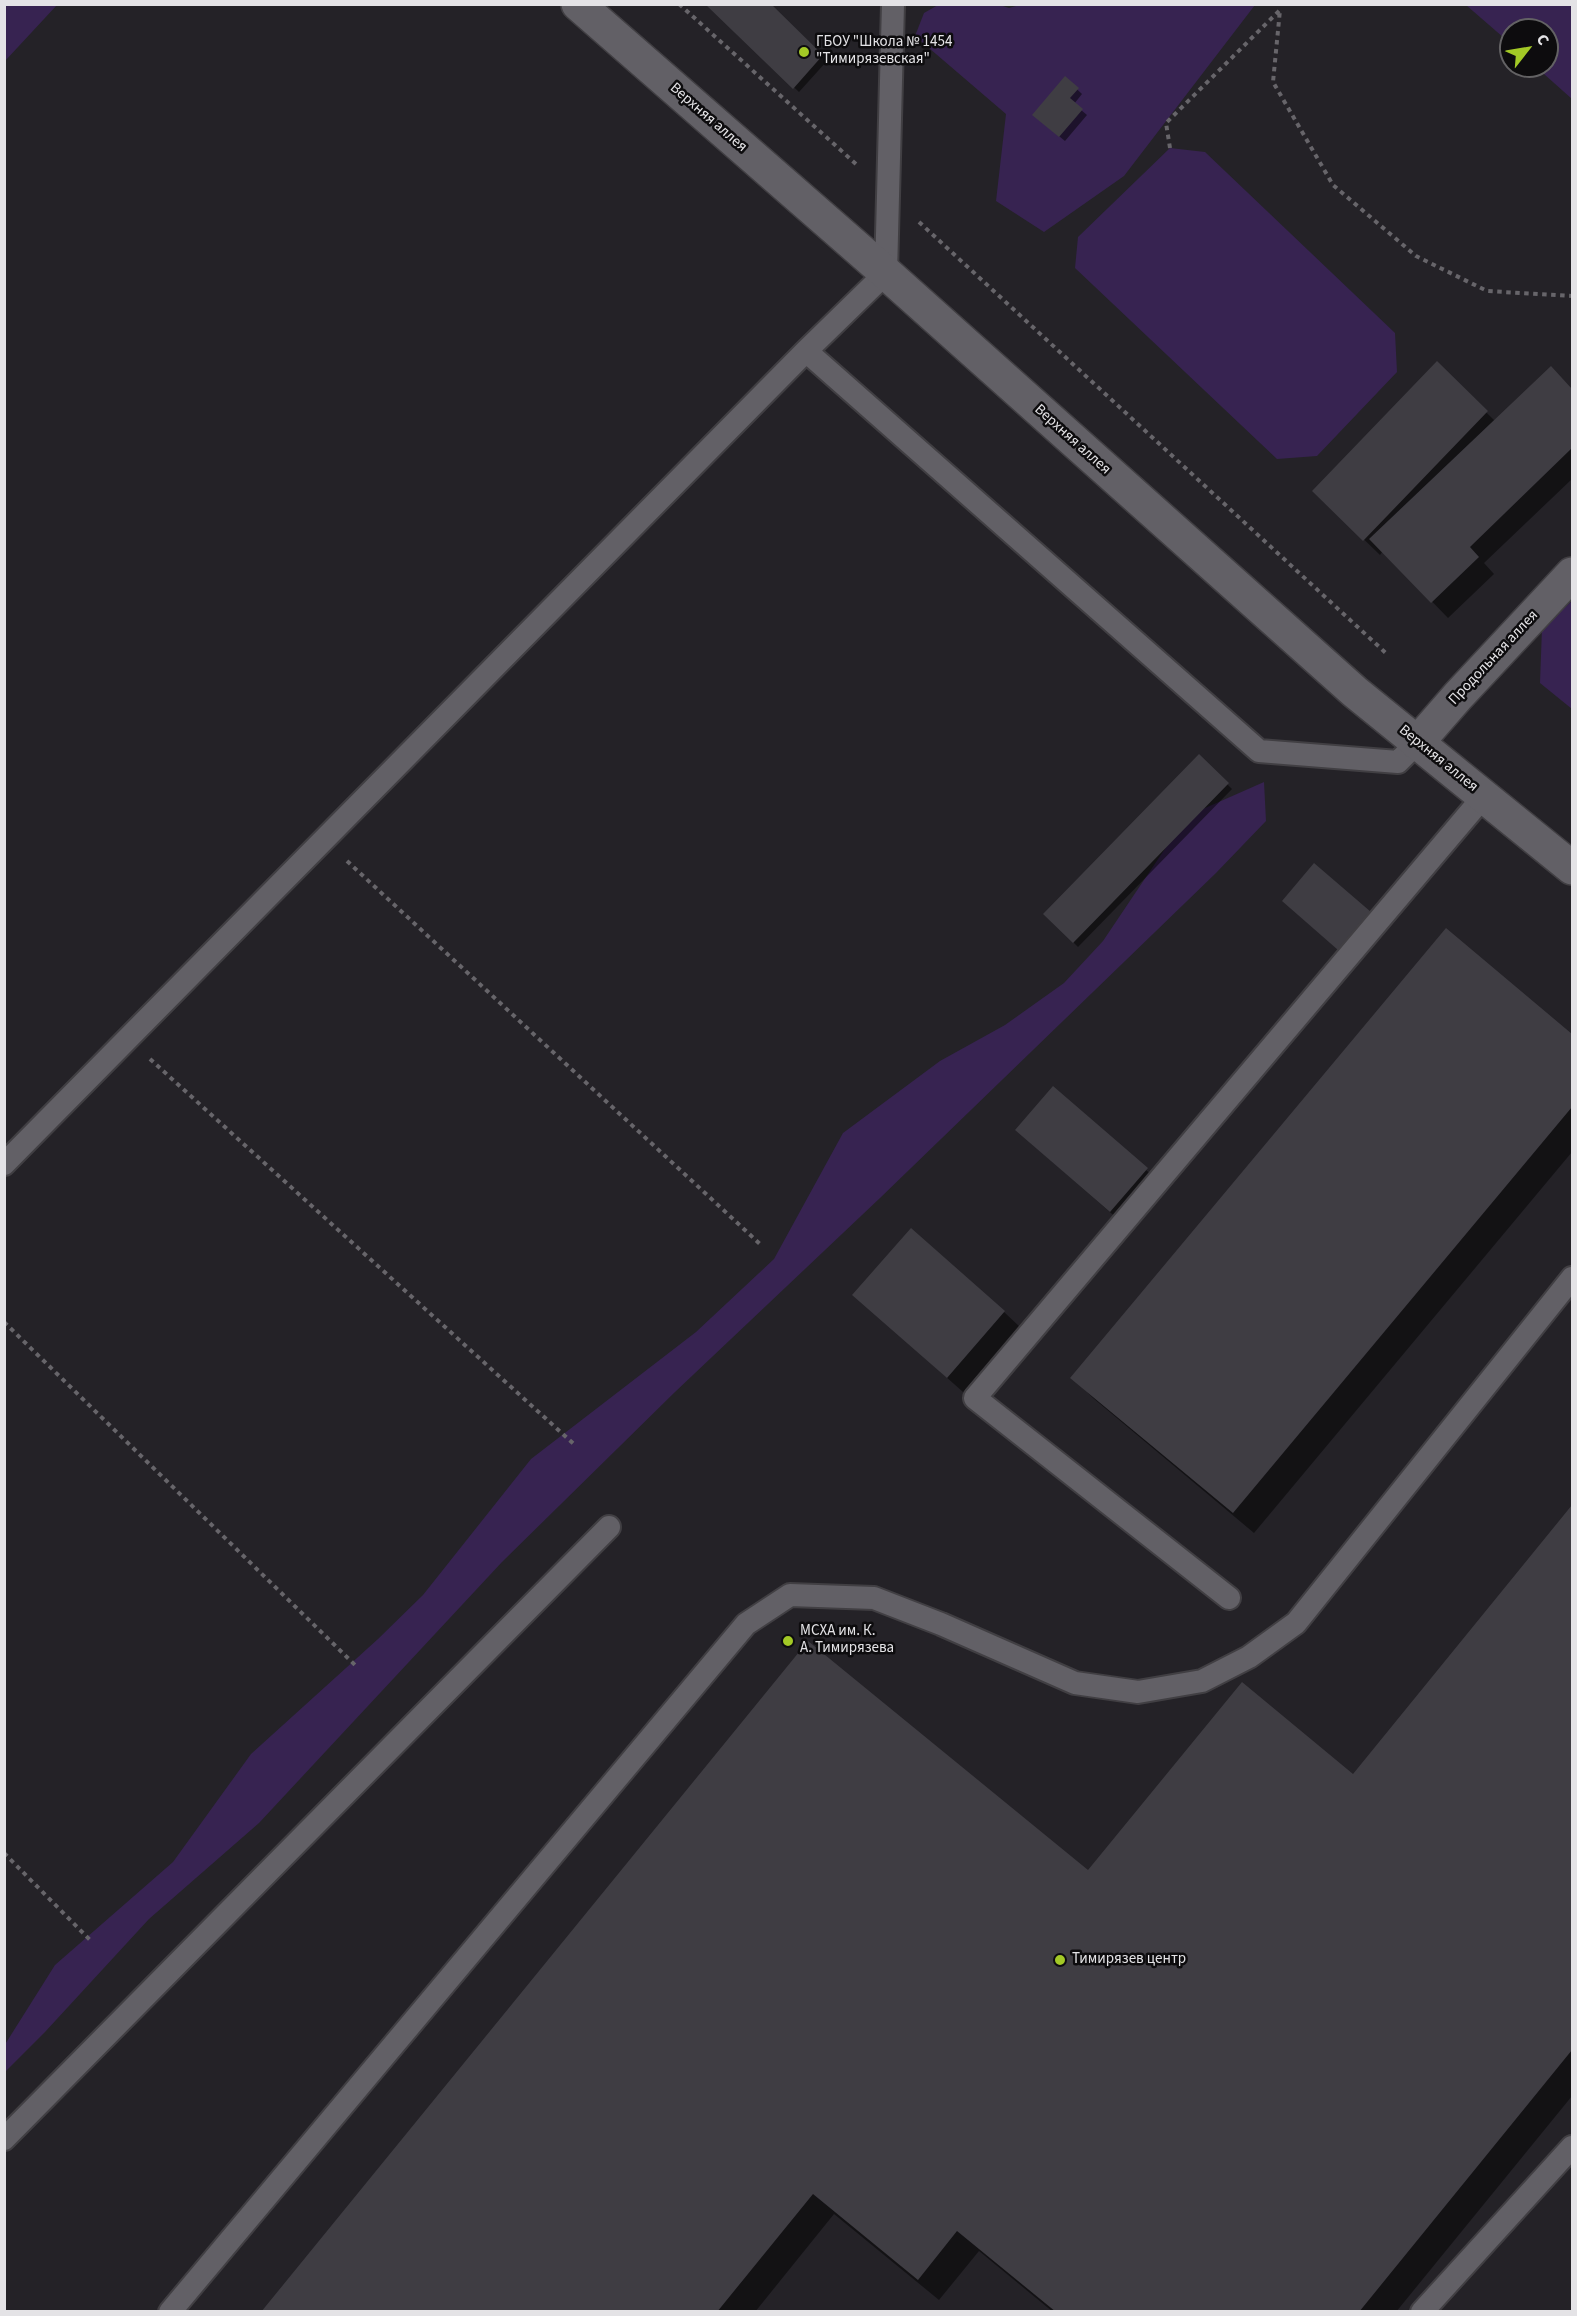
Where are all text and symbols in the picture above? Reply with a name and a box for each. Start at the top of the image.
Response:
north arrow [1499,18,1559,78]
text: С [1531,30,1555,49]
place label: ГБОУ "Школа № 1454 "Тимирязевская" [816,34,952,69]
marker: ГБОУ "Школа № 1454 "Тимирязевская" [797,45,811,59]
street label: Верхняя аллея [666,80,750,156]
street label: Верхняя аллея [1030,401,1114,479]
street label: Продольная аллея [1446,607,1542,709]
street label: Верхняя аллея [1395,722,1481,796]
place label: МСХА им. К. А. Тимирязева [800,1623,894,1658]
marker: МСХА им. К. А. Тимирязева [781,1634,795,1648]
place label: Тимирязев центр [1072,1951,1186,1969]
marker: Тимирязев центр [1053,1953,1067,1967]

